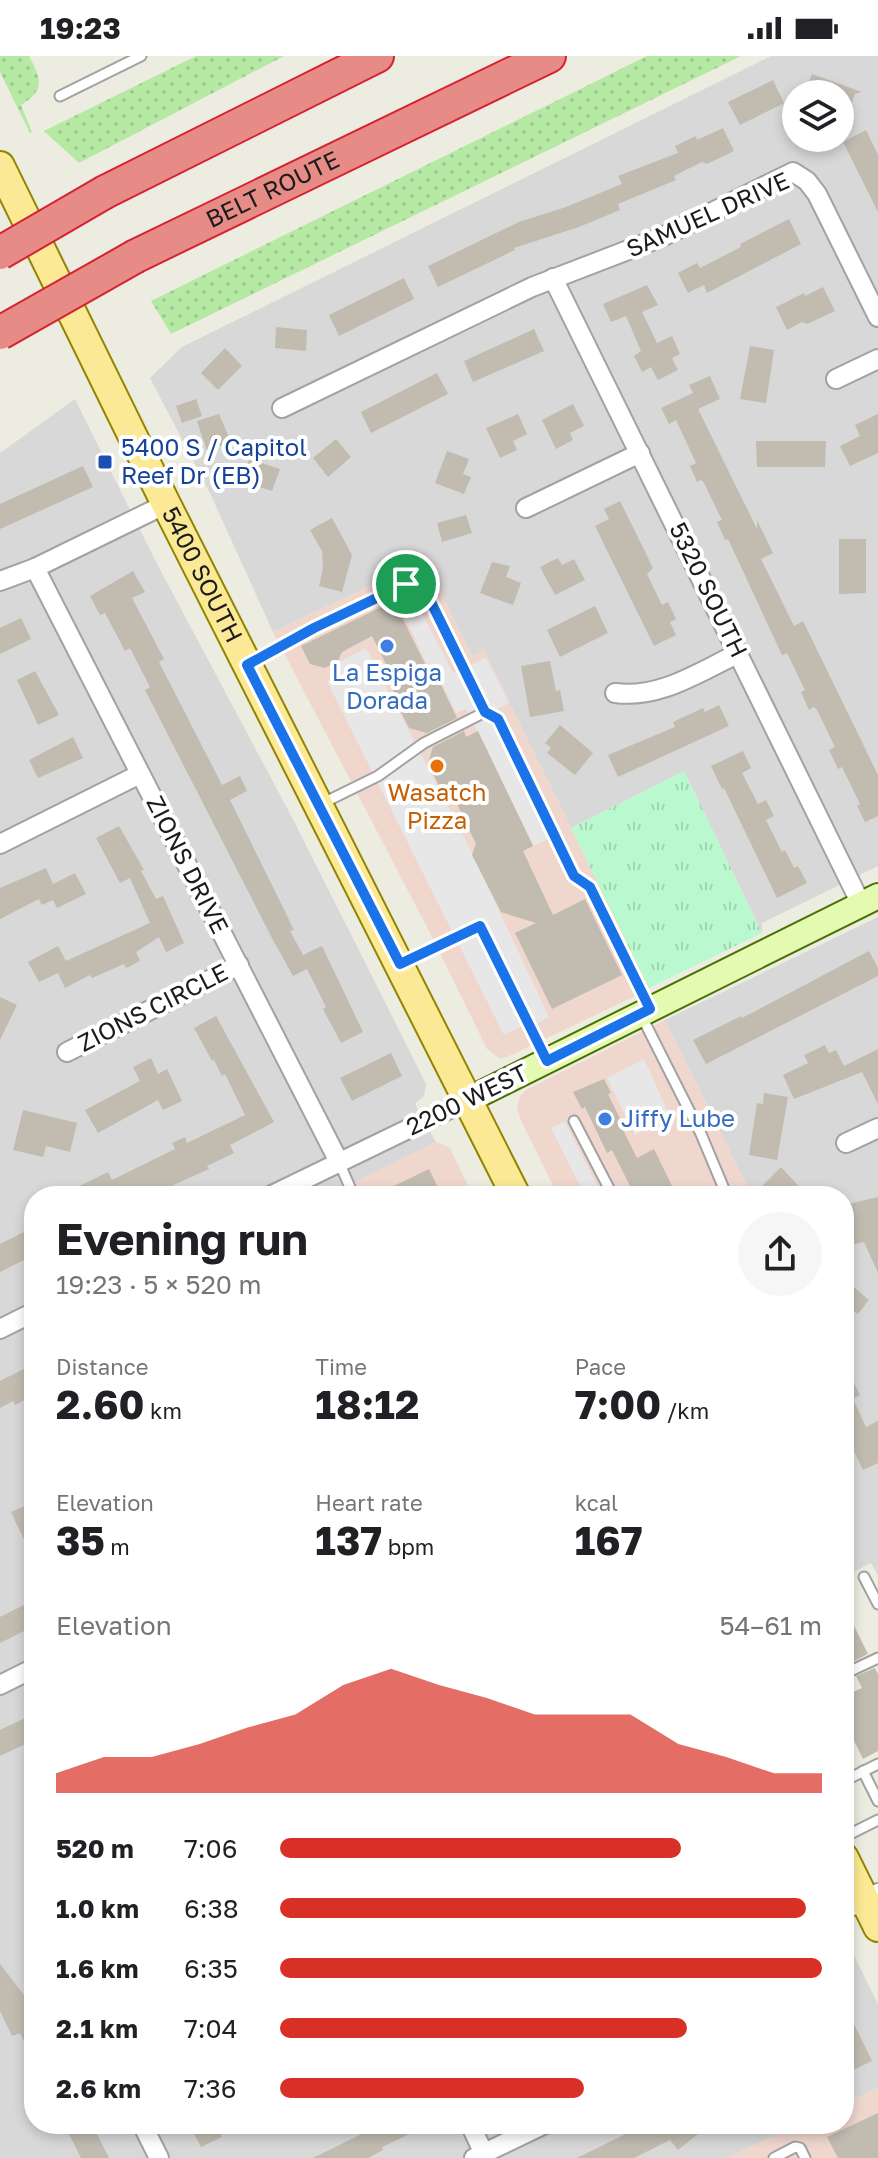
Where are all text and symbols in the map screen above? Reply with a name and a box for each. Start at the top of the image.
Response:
text: 19:23 [40,10,121,46]
map controls [782,80,854,152]
button: layers [782,80,854,152]
street label: BELT ROUTE [201,144,344,233]
street label: SAMUEL DRIVE [622,165,793,262]
place label: 5400 S / Capitol Reef Dr (EB) [121,432,307,489]
marker: 5400 S / Capitol Reef Dr (EB) [96,453,114,471]
street label: 5400 SOUTH [157,502,250,647]
street label: 5320 SOUTH [664,517,754,662]
pin [372,550,440,618]
icon: arrive [384,562,428,606]
marker: La Espiga Dorada [378,637,396,655]
place label: La Espiga Dorada [332,657,442,714]
marker: Wasatch Pizza [428,757,446,775]
place label: Wasatch Pizza [387,777,487,834]
street label: ZIONS DRIVE [141,791,235,938]
street label: ZIONS CIRCLE [73,956,232,1057]
street label: 2200 WEST [401,1057,532,1140]
place label: Jiffy Lube [621,1103,735,1132]
marker: Jiffy Lube [596,1110,614,1128]
text: Evening run [56,1212,308,1265]
button: share [738,1212,822,1296]
text: 19:23 · 5 × 520 m [56,1269,261,1300]
text: Distance [56,1353,148,1380]
text: Time [315,1353,367,1380]
text: Pace [575,1353,626,1380]
text: 2.60 [56,1380,145,1428]
text: 18:12 [315,1380,419,1428]
text: 7:00 [575,1380,661,1428]
text: km [145,1397,182,1424]
text: /km [661,1397,709,1424]
text: Elevation [56,1489,154,1516]
text: Heart rate [315,1489,423,1516]
text: kcal [575,1489,618,1516]
text: 35 [56,1516,105,1564]
text: 137 [315,1516,382,1564]
text: 167 [575,1516,642,1564]
text: m [105,1533,130,1560]
text: bpm [382,1533,434,1560]
text: Elevation [56,1610,172,1641]
text: 54–61 m [719,1610,822,1641]
text: 520 m [56,1833,134,1864]
text: 7:06 [184,1833,237,1864]
text: 1.0 km [56,1893,139,1924]
text: 6:38 [184,1893,239,1924]
text: 1.6 km [56,1953,139,1984]
text: 6:35 [184,1953,238,1984]
text: 2.1 km [56,2013,138,2044]
text: 7:04 [184,2013,238,2044]
text: 2.6 km [56,2073,141,2104]
text: 7:36 [184,2073,237,2104]

